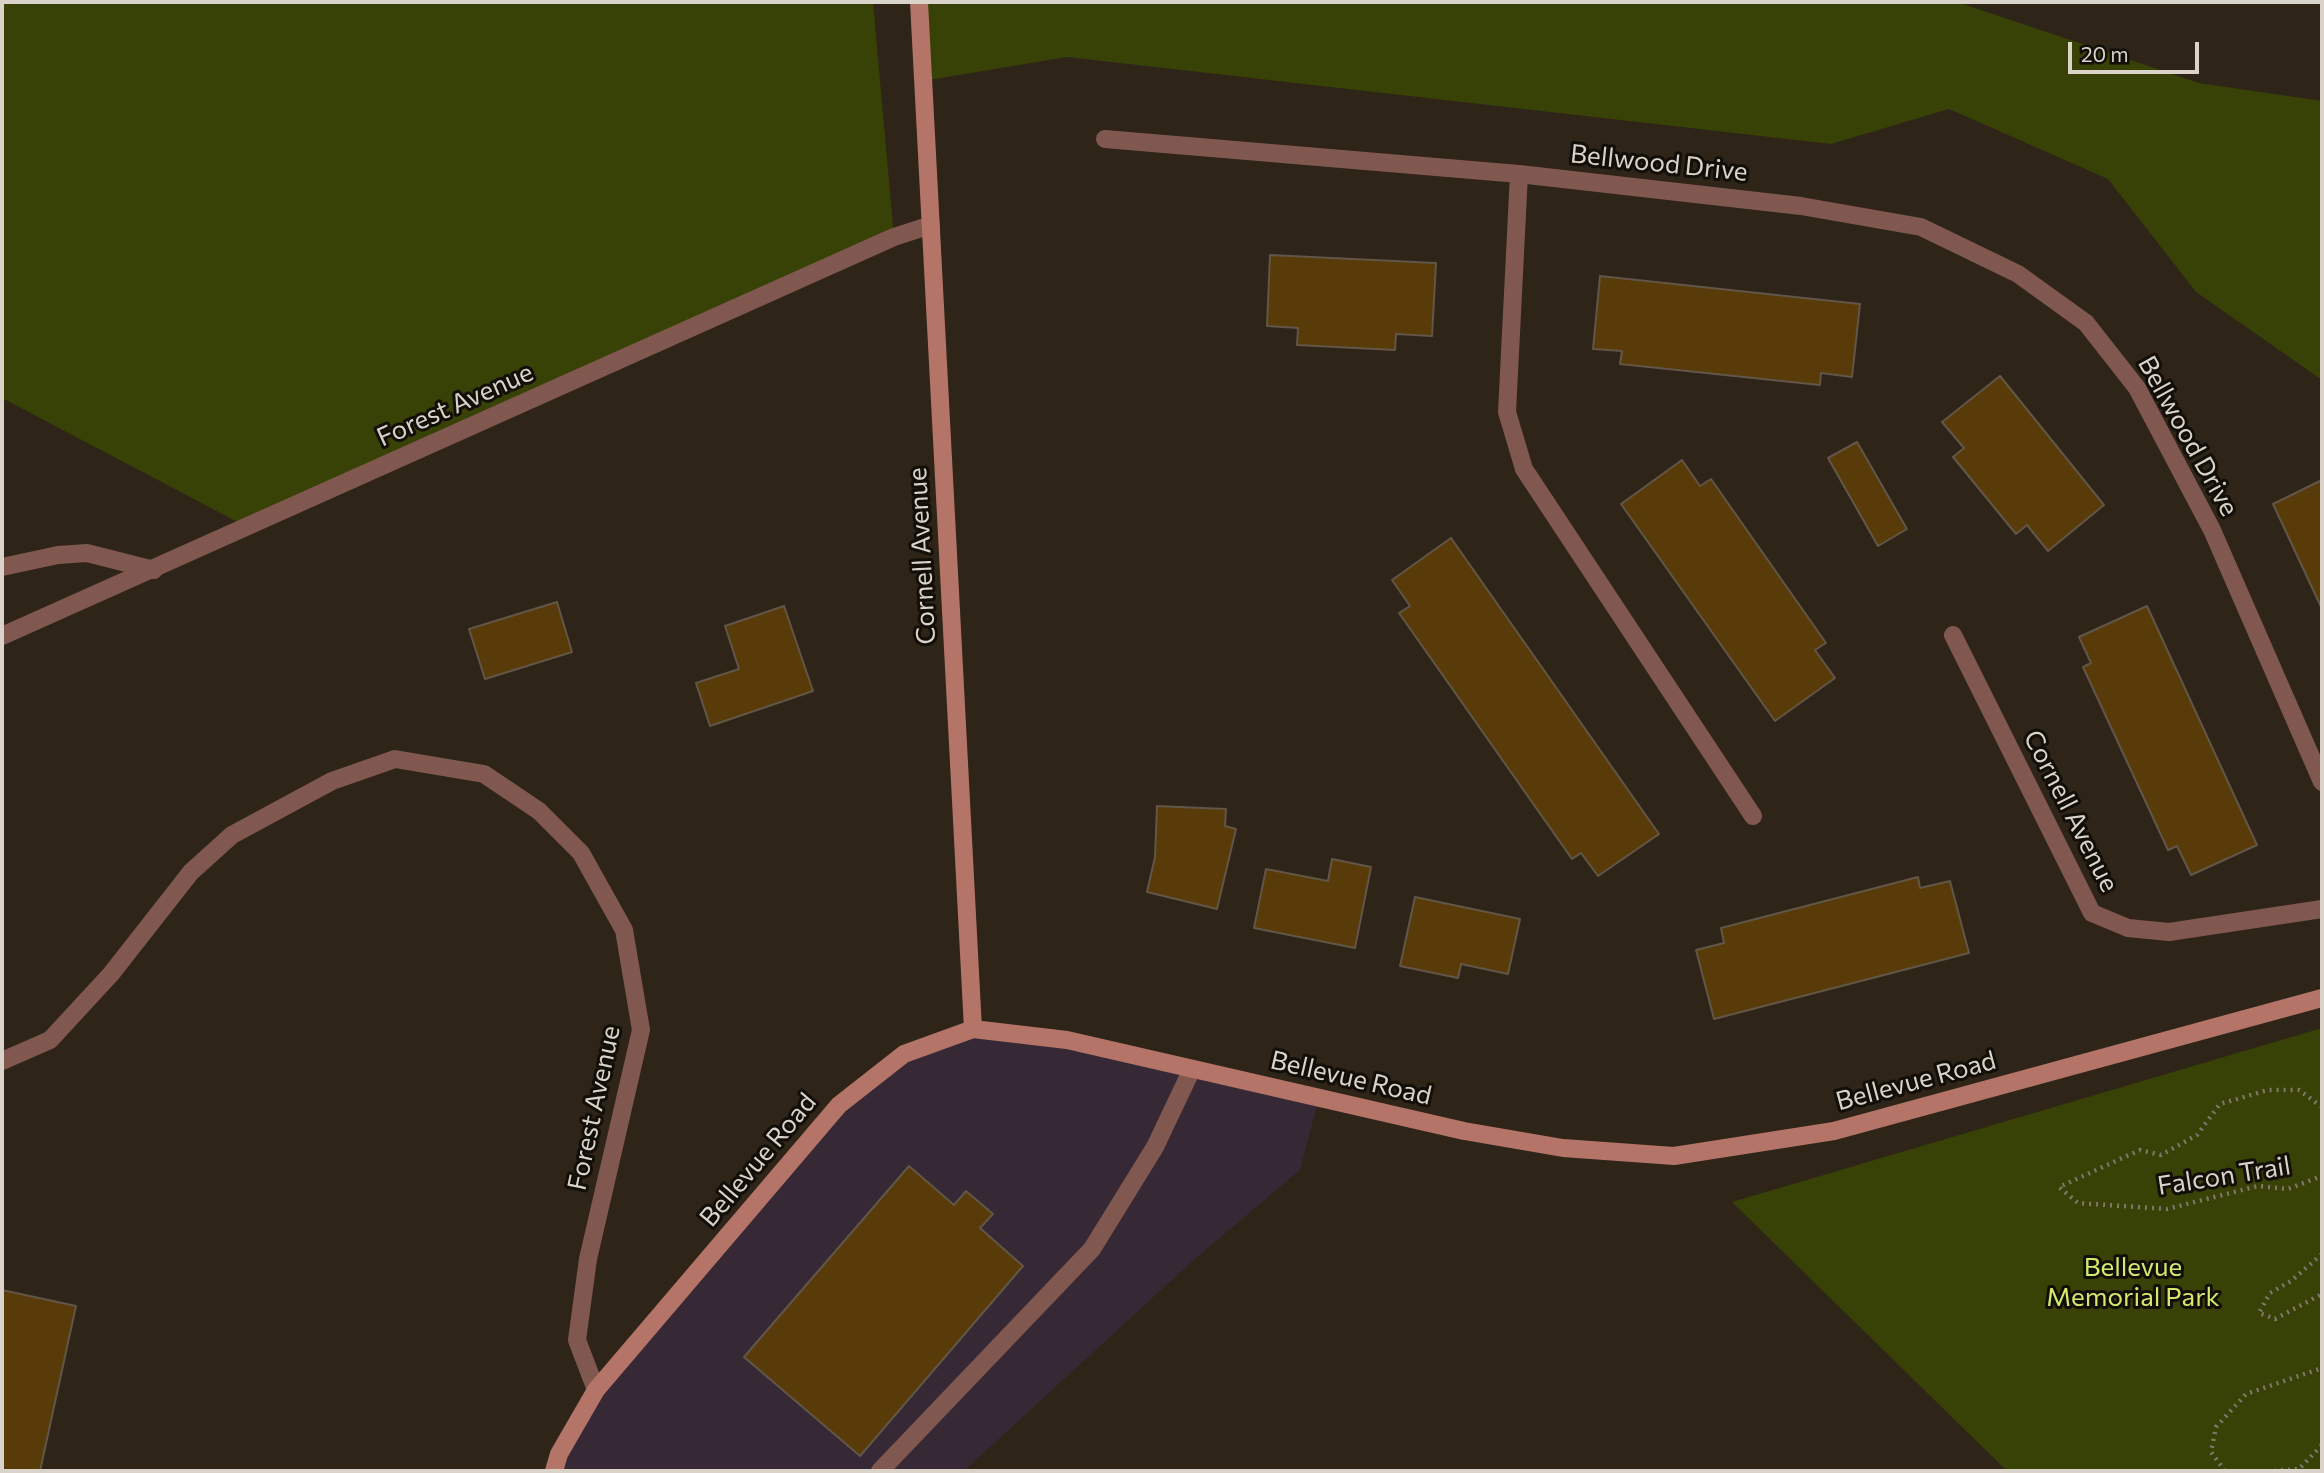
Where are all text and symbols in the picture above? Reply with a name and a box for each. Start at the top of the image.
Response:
scale bar [2072,28,2203,72]
text: 20 m [2081,41,2129,66]
street label: Bellwood Drive [1569,138,1749,188]
street label: Bellwood Drive [2131,351,2245,521]
street label: Forest Avenue [372,357,538,453]
street label: Cornell Avenue [902,467,942,645]
street label: Cornell Avenue [2017,725,2125,897]
street label: Forest Avenue [561,1023,627,1193]
street label: Bellevue Road [1267,1044,1435,1112]
street label: Bellevue Road [1833,1045,1999,1117]
street label: Bellevue Road [693,1087,823,1233]
street label: Falcon Trail [2155,1150,2293,1202]
park label: Bellevue Memorial Park [2046,1251,2220,1312]

